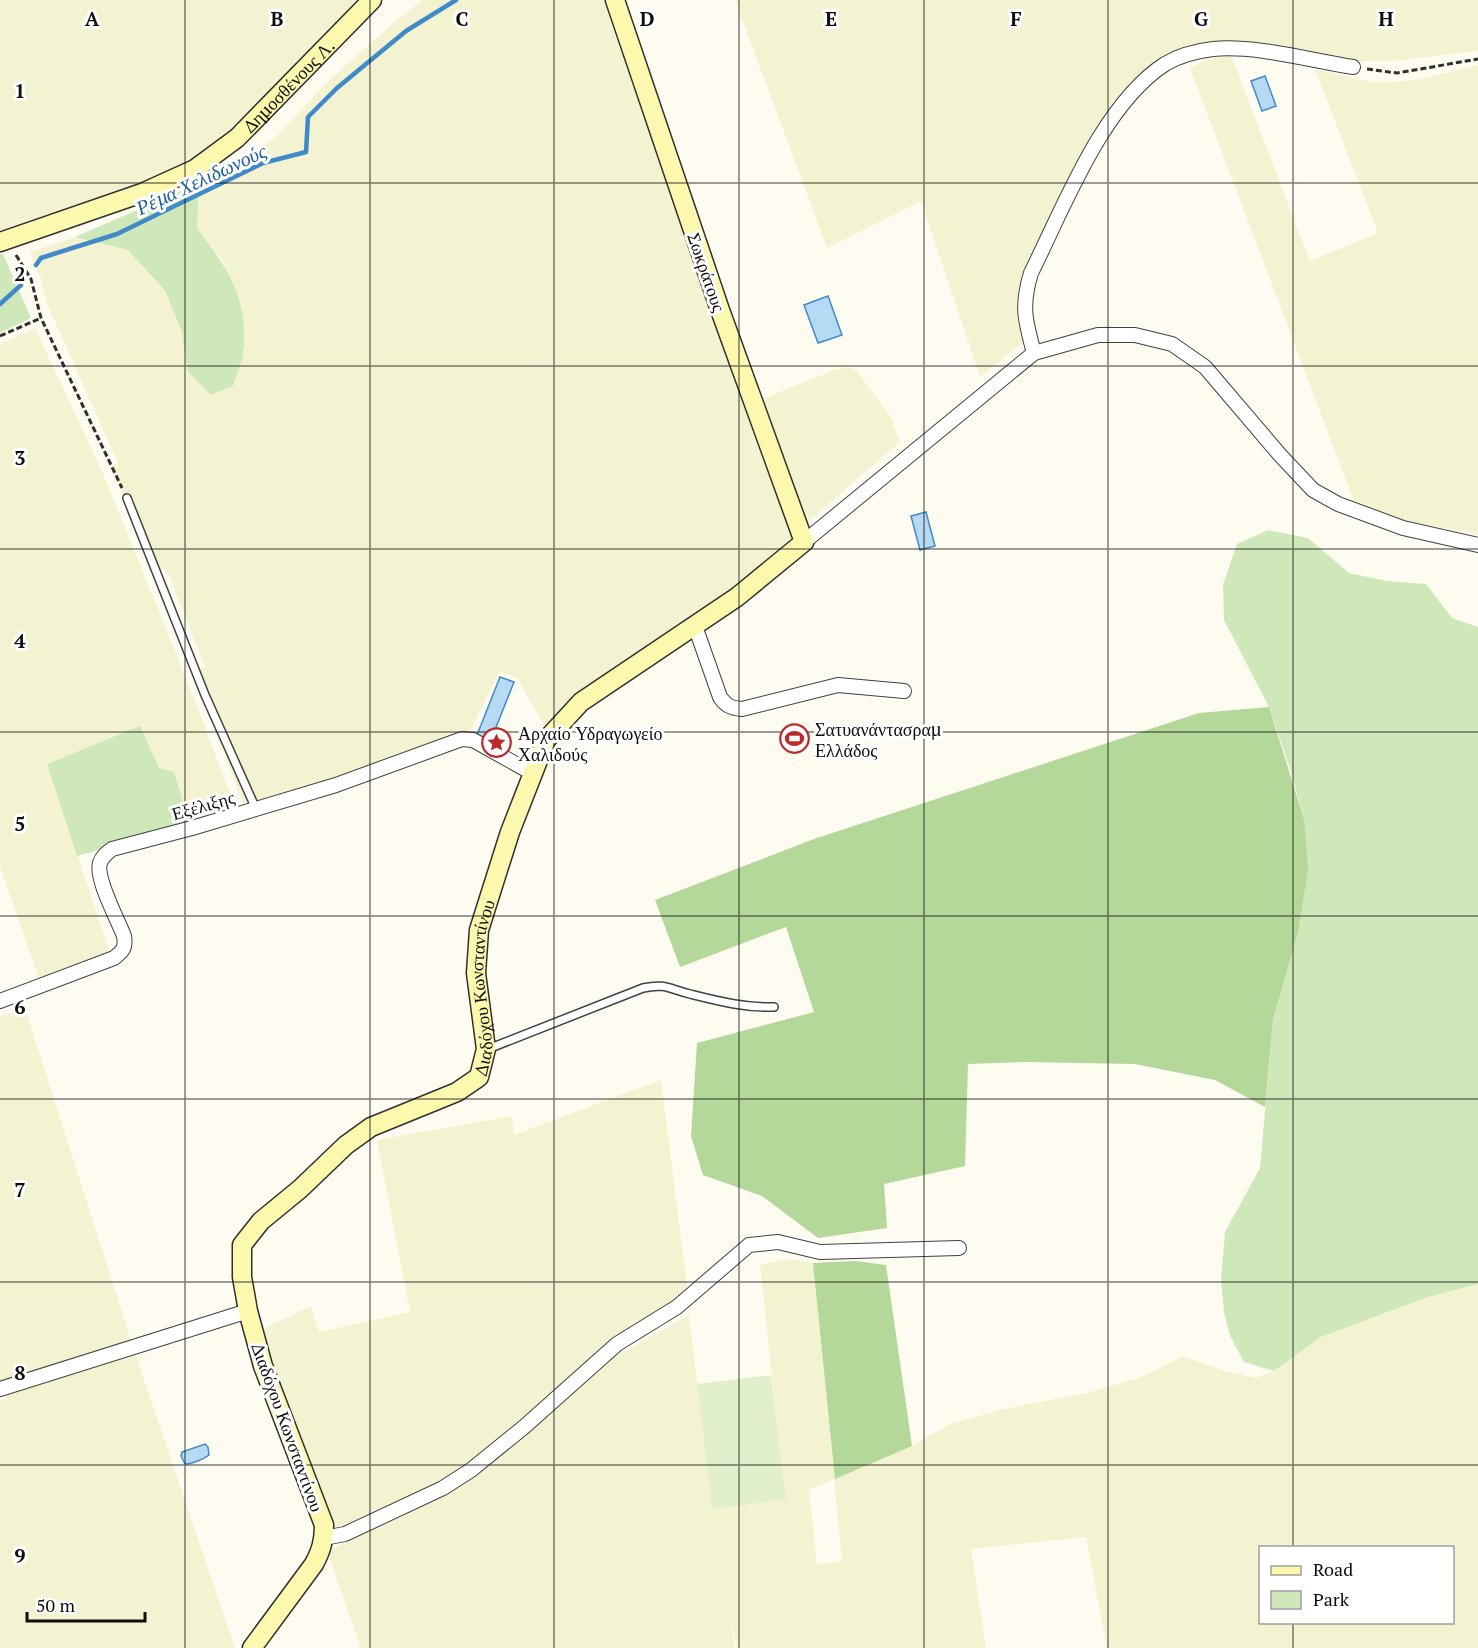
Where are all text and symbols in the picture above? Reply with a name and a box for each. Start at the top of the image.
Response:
text: A [85,5,100,32]
text: B [271,5,284,32]
text: C [455,5,469,32]
text: D [640,5,654,32]
text: E [825,5,837,32]
text: F [1010,5,1022,32]
text: G [1194,5,1208,32]
text: H [1378,5,1394,32]
street label: Δημοσθένους Λ. [237,34,340,138]
text: 1 [14,77,26,104]
water label: Ρέμα Χελιδωνούς [131,137,271,221]
street label: Σωκράτους [682,229,732,315]
text: 2 [14,260,26,287]
text: 3 [14,444,26,471]
text: 4 [14,627,26,654]
place label: Σατυανάντασραμ Ελλάδος [815,717,941,762]
place label: Αρχαίο Υδραγωγείο Χαλιδούς [518,721,662,766]
sports icon: Σατυανάντασραμ Ελλάδος [778,723,810,755]
place icon: Αρχαίο Υδραγωγείο Χαλιδούς [481,727,513,759]
street label: Εξέλιξης [169,785,237,825]
text: 5 [14,810,26,837]
street label: Διαδόχου Κωνσταντίνου [464,896,500,1078]
text: 6 [14,993,26,1020]
text: 7 [14,1176,26,1203]
street label: Διαδόχου Κωνσταντίνου [246,1339,330,1515]
text: 8 [14,1359,26,1386]
text: 9 [14,1542,26,1569]
legend [1259,1546,1454,1624]
text: Road [1313,1557,1353,1581]
scale bar [27,1585,146,1623]
text: Park [1313,1587,1350,1611]
text: 50 m [36,1593,76,1617]

